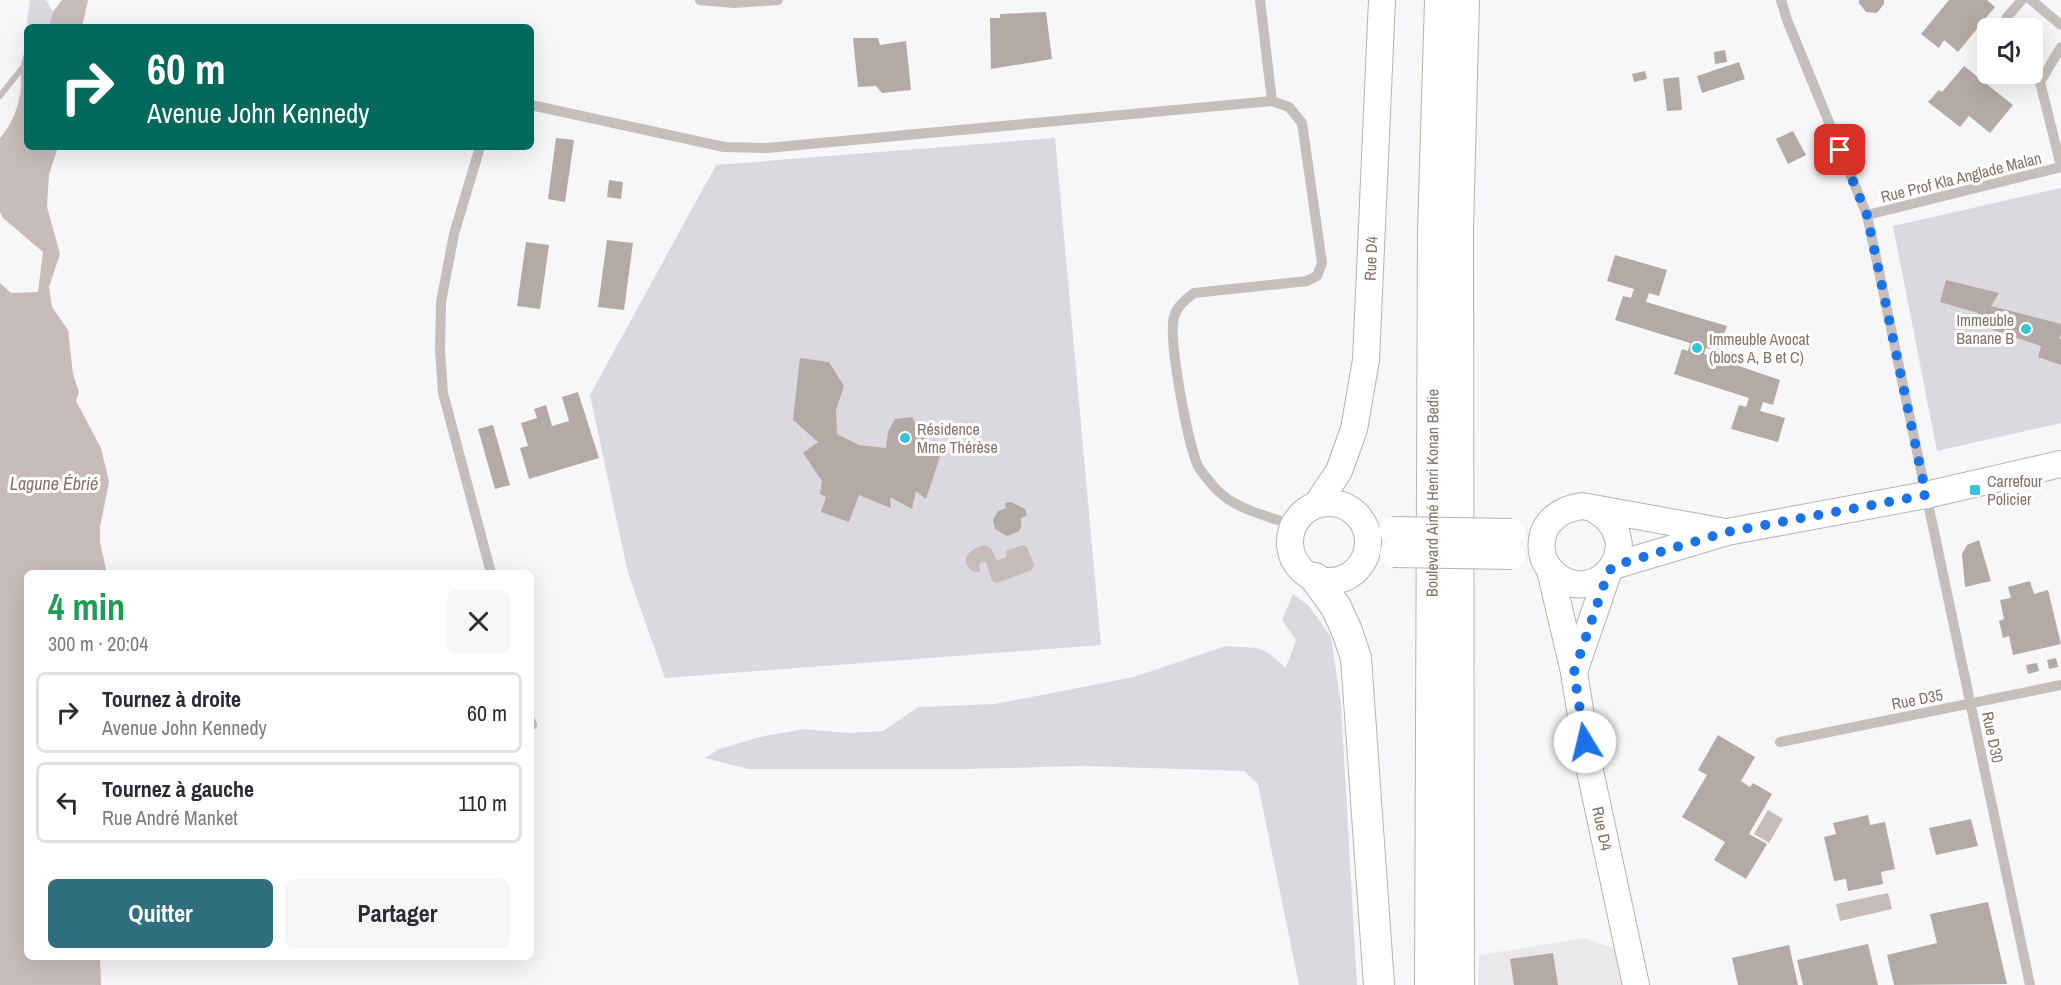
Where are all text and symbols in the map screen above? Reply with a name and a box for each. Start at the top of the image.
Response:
map controls [1977,18,2043,84]
button: sound [1977,18,2043,84]
text: 60 m [147,41,226,97]
icon: right [48,48,126,126]
text: Avenue John Kennedy [147,95,369,131]
pin [1814,124,1865,175]
icon: arrive [1823,133,1856,166]
street label: Rue Prof Kla Anglade Malan [1878,146,2044,208]
street label: Rue D4 [1359,236,1382,281]
place label: Immeuble Banane B [1956,309,2014,349]
marker: Immeuble Banane B [2019,322,2033,336]
place label: Immeuble Avocat (blocs A, B et C) [1709,328,1810,368]
marker: Immeuble Avocat (blocs A, B et C) [1690,341,1704,355]
street label: Boulevard Aimé Henri Konan Bedie [1421,389,1443,597]
place label: Résidence Mme Thérèse [917,418,998,458]
marker: Résidence Mme Thérèse [898,431,912,445]
place label: Carrefour Policier [1987,470,2043,510]
water label: Lagune Ébrié [10,471,98,496]
marker: Carrefour Policier [1968,483,1982,497]
text: 4 min [48,583,125,631]
button: close [447,590,510,653]
text: 300 m · 20:04 [48,630,148,657]
street label: Rue D35 [1889,683,1945,715]
text: Tournez à droite [102,684,241,714]
icon: right [51,696,84,729]
text: 60 m [467,698,507,728]
street label: Rue D30 [1977,709,2009,765]
position arrow [1553,710,1617,774]
text: Avenue John Kennedy [102,714,267,741]
text: Tournez à gauche [102,774,254,804]
icon: left [51,786,84,819]
text: 110 m [458,788,507,818]
text: Rue André Manket [102,804,238,831]
street label: Rue D4 [1587,805,1618,853]
button: Quitter [48,879,273,948]
button: Partager [285,879,510,948]

